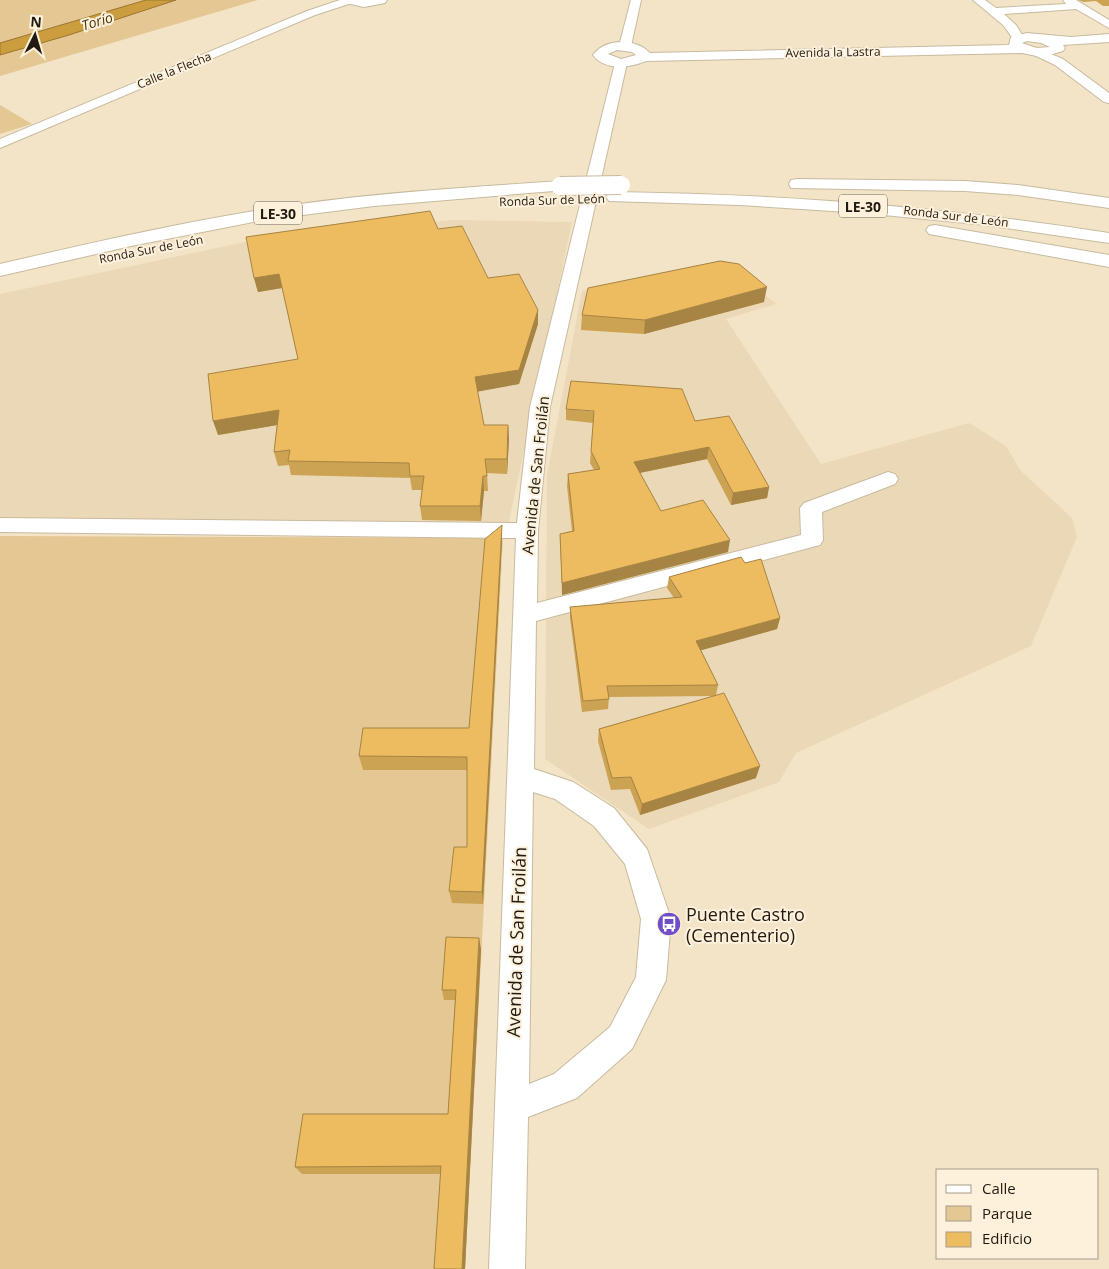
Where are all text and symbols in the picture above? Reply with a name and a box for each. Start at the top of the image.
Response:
water label: Torío [79,7,115,35]
north arrow [10,10,60,60]
text: N [30,12,43,32]
street label: Avenida la Lastra [785,43,881,61]
street label: Calle la Flecha [134,47,214,93]
street label: Ronda Sur de León [499,190,605,210]
road number: LE-30 [839,195,887,218]
street label: Ronda Sur de León [902,201,1010,231]
road number: LE-30 [254,202,302,224]
street label: Ronda Sur de León [97,231,205,267]
street label: Avenida de San Froilán [517,395,553,555]
street label: Avenida de San Froilán [501,846,531,1038]
place label: Puente Castro (Cementerio) [686,902,805,947]
bus stop icon: Puente Castro (Cementerio) [656,911,682,937]
legend [936,1169,1099,1259]
text: Calle [982,1178,1016,1198]
text: Parque [982,1203,1032,1223]
text: Edificio [982,1228,1032,1248]

